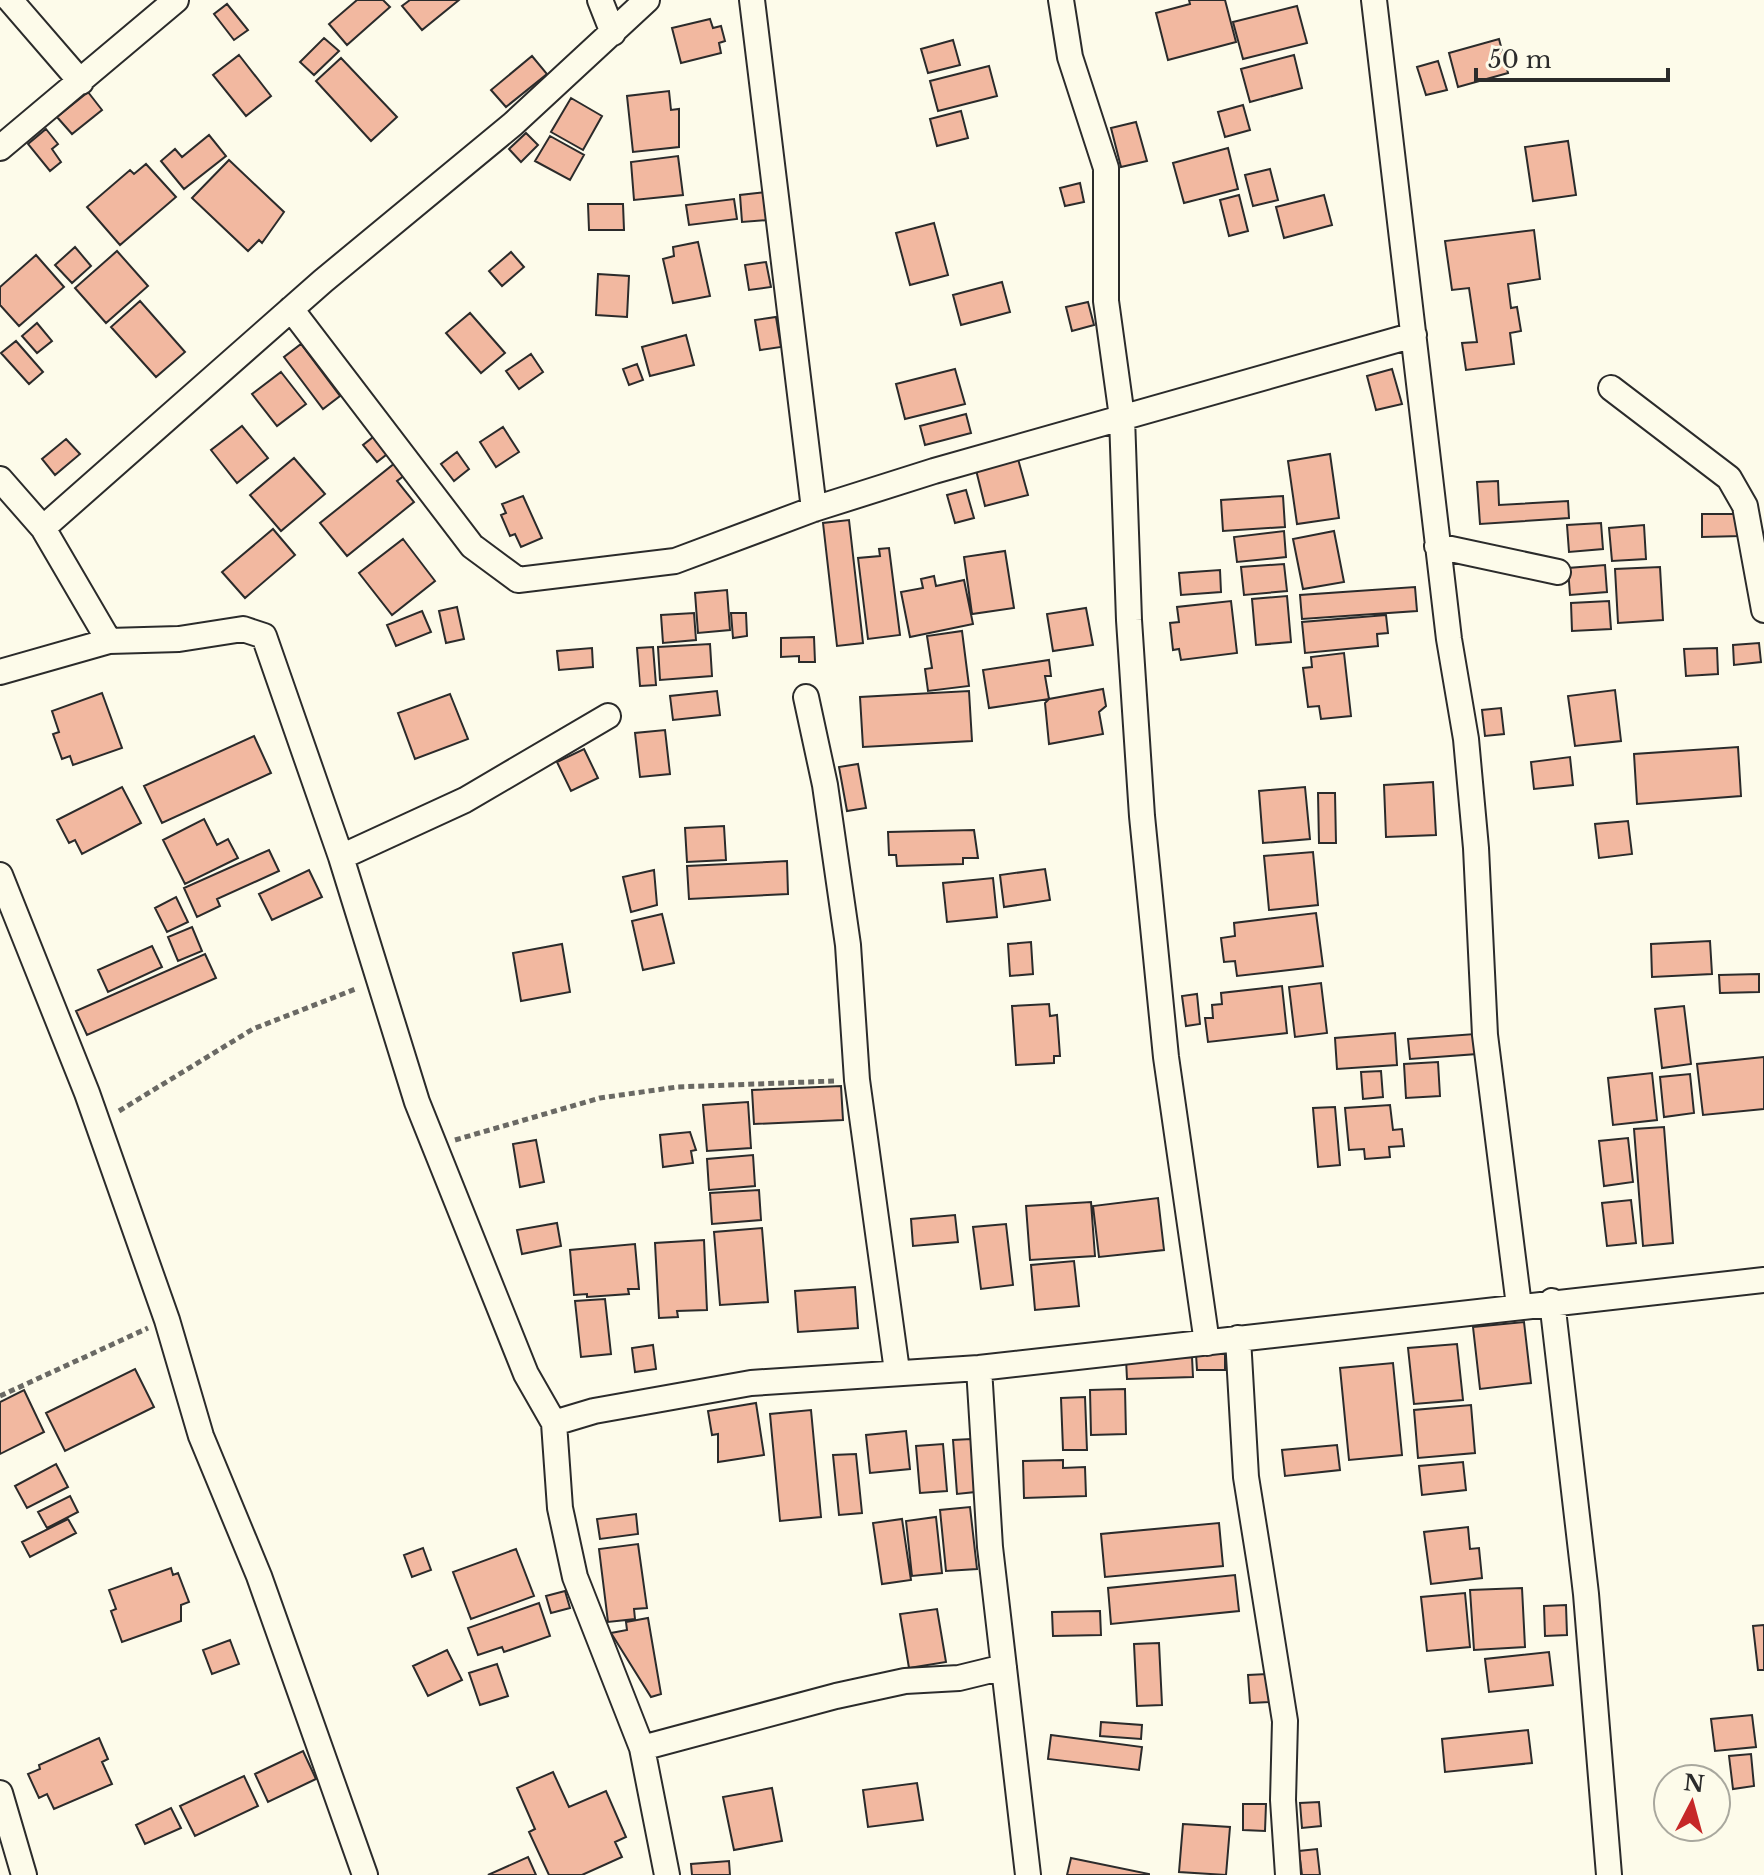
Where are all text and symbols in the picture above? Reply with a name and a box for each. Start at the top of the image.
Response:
scale bar [1476,32,1668,82]
text: 50 m [1488,45,1552,74]
north arrow [1652,1763,1732,1843]
text: N [1682,1769,1706,1798]

